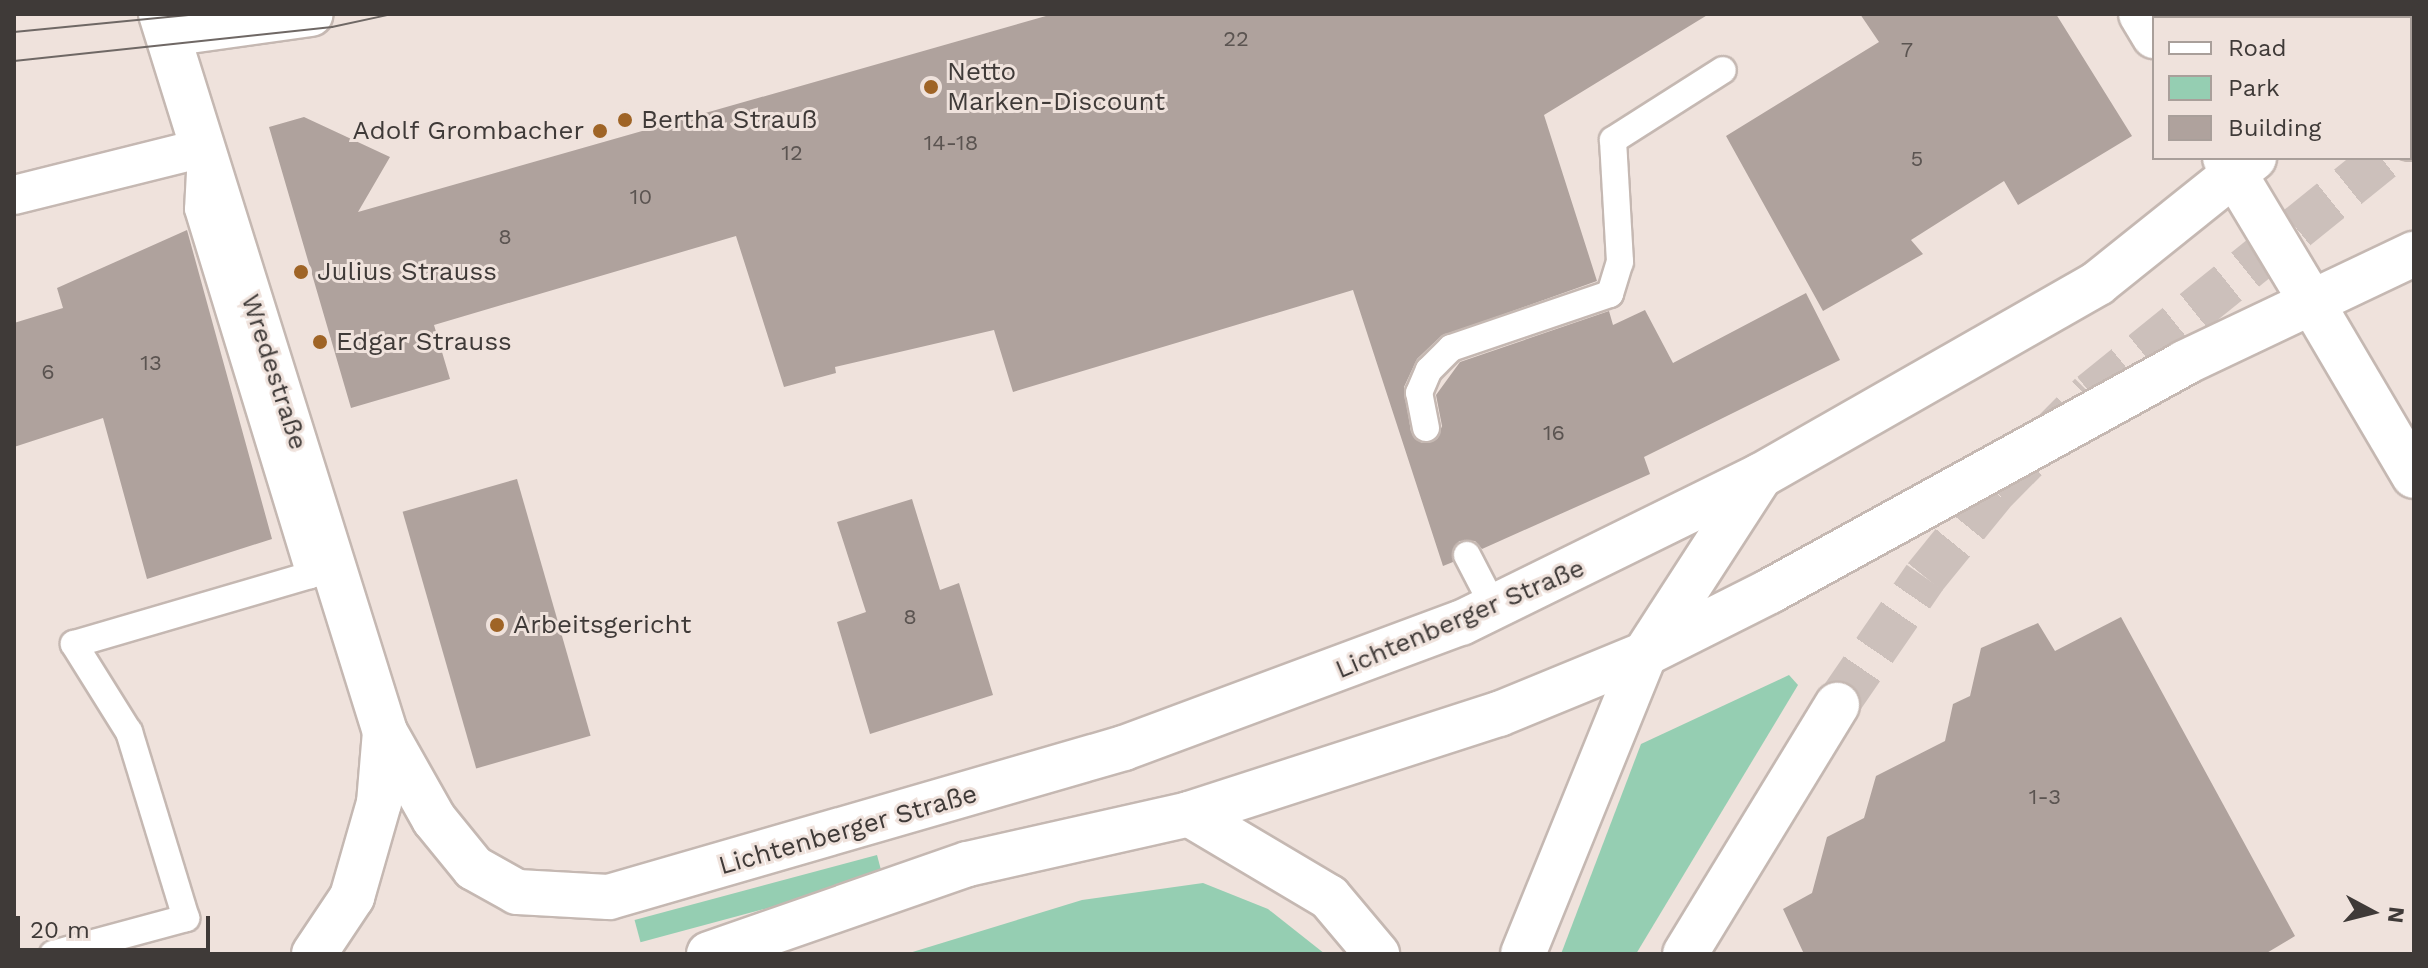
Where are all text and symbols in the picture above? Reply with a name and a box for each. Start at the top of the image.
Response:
legend [2152,16,2412,160]
house number: 22 [1223,26,1249,52]
text: Road [2228,34,2287,62]
house number: 7 [1901,37,1913,63]
place label: Netto Marken-Discount [947,56,1165,118]
text: Park [2228,74,2280,102]
marker: Netto Marken-Discount [922,78,940,96]
place label: Bertha Strauß [641,104,818,136]
marker: Bertha Strauß [616,111,634,129]
text: Building [2228,114,2321,142]
place label: Adolf Grombacher [351,115,584,147]
marker: Adolf Grombacher [591,122,609,140]
house number: 14-18 [924,130,978,156]
house number: 12 [781,140,803,166]
house number: 5 [1911,146,1923,172]
house number: 10 [630,184,652,210]
house number: 8 [498,224,512,250]
place label: Julius Strauss [317,256,497,288]
marker: Julius Strauss [292,263,310,281]
street label: Wredestraße [234,290,314,454]
place label: Edgar Strauss [336,326,512,358]
marker: Edgar Strauss [311,333,329,351]
house number: 13 [140,350,162,376]
house number: 6 [41,359,55,385]
house number: 16 [1543,420,1565,446]
street label: Lichtenberger Straße [1331,552,1589,686]
house number: 8 [903,604,917,630]
place label: Arbeitsgericht [513,609,691,641]
marker: Arbeitsgericht [488,616,506,634]
street label: Lichtenberger Straße [715,778,981,882]
house number: 1-3 [2029,784,2061,810]
north arrow [2332,872,2412,952]
scale bar [20,900,214,950]
text: N [2383,905,2410,925]
text: 20 m [30,916,90,944]

